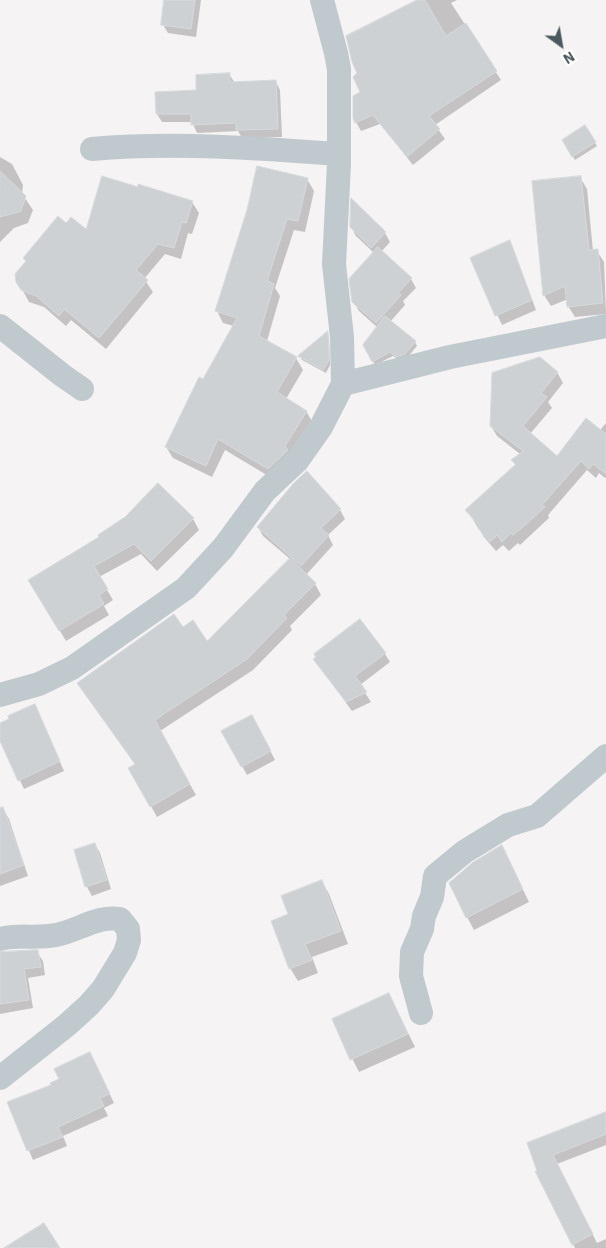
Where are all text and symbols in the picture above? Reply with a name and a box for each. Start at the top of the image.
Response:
north arrow [536,20,586,70]
text: N [560,47,578,68]

